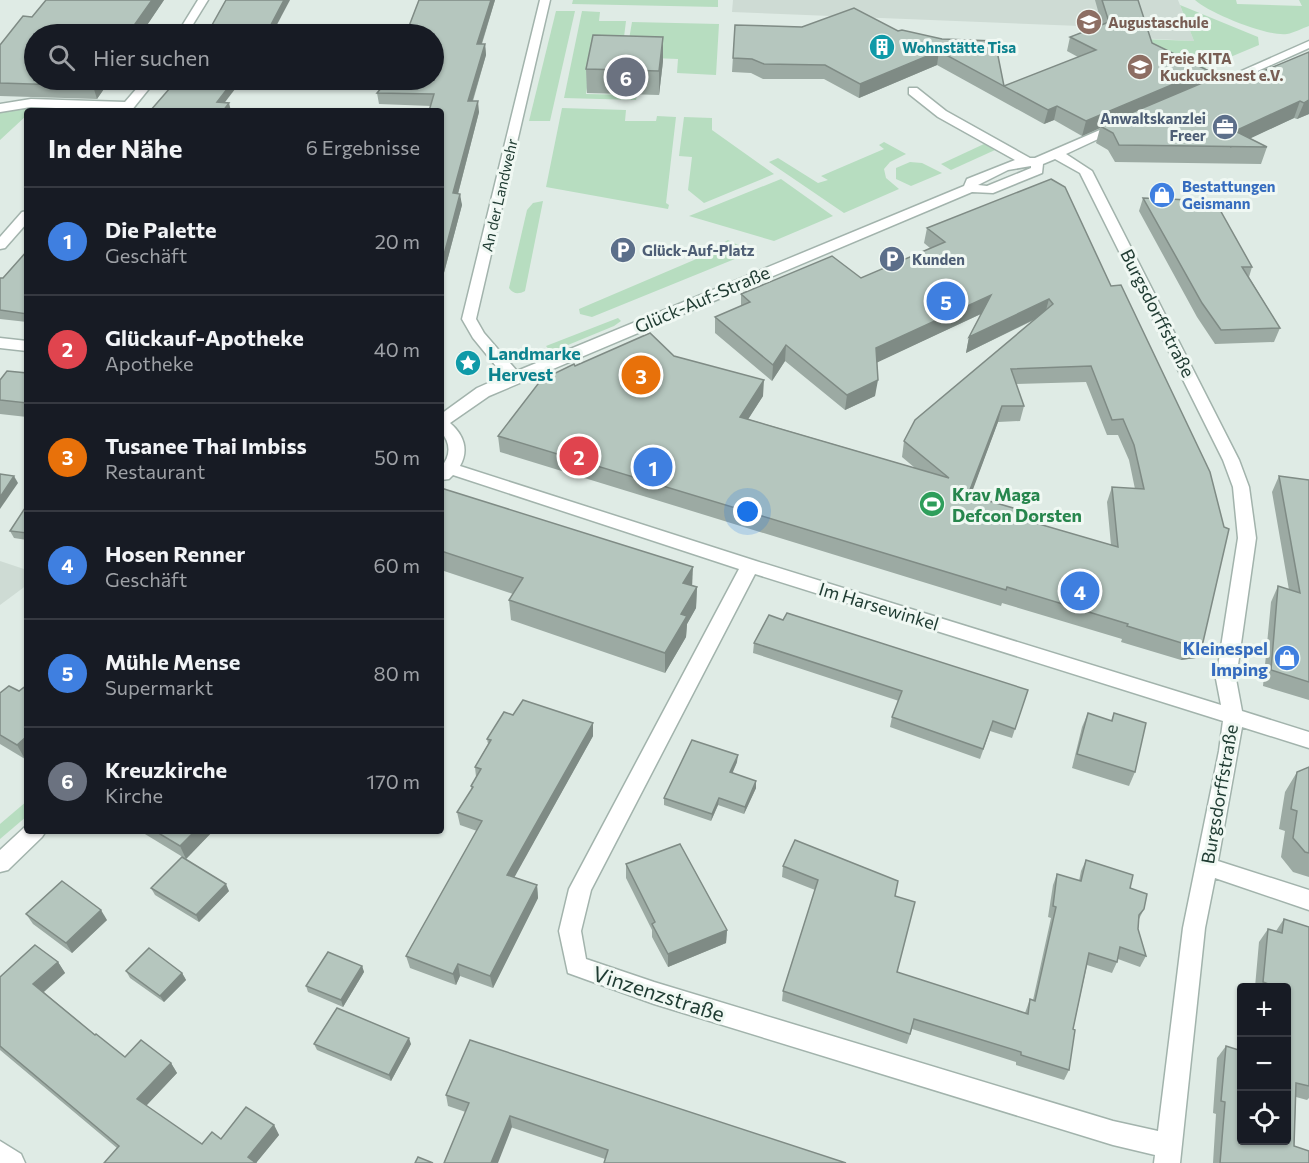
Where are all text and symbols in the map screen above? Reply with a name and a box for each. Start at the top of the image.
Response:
school or university icon: Augustaschule [1074,7,1104,37]
place label: Augustaschule [1108,13,1209,31]
search box [24,24,444,90]
building icon: Wohnstätte Tisa [867,32,897,62]
place label: Wohnstätte Tisa [902,38,1016,56]
icon: search [45,41,78,74]
text: Hier suchen [93,44,210,71]
place label: Freie KITA Kuckucksnest e.V. [1160,49,1283,84]
school or university icon: Freie KITA Kuckucksnest e.V. [1125,52,1155,82]
pin: 6 [606,54,646,100]
place label: Anwaltskanzlei Freer [1100,109,1206,144]
office icon: Anwaltskanzlei Freer [1210,112,1240,142]
text: In der Nähe [48,132,183,163]
text: 6 Ergebnisse [306,135,420,159]
street label: An der Landwehr [477,137,521,253]
place label: Bestattungen Geismann [1182,177,1276,212]
shop icon: Bestattungen Geismann [1147,180,1177,210]
text: Die Palette [105,216,217,243]
text: 1 [63,229,72,253]
text: 20 m [375,229,420,253]
parking icon: Glück-Auf-Platz [608,235,638,265]
place label: Glück-Auf-Platz [642,241,755,259]
text: Geschäft [105,243,187,267]
parking icon: Kunden [877,244,907,274]
street label: Burgsdorffstraße [1116,245,1200,381]
place label: Kunden [912,250,965,268]
street label: Glück-Auf-Straße [631,261,773,337]
pin: 5 [926,278,966,324]
text: Glückauf-Apotheke [105,324,304,351]
text: 2 [62,337,73,361]
text: 40 m [374,337,420,361]
place label: Landmarke Hervest [488,342,581,385]
place icon: Landmarke Hervest [453,348,483,378]
text: Apotheke [105,351,194,375]
pin: 3 [622,352,660,398]
text: Tusanee Thai Imbiss [105,432,307,459]
pin: 2 [560,434,598,478]
pin: 1 [634,444,672,490]
text: 3 [62,445,73,469]
text: 50 m [374,445,420,469]
text: Restaurant [105,459,205,483]
place label: Krav Maga Defcon Dorsten [952,483,1082,526]
sports icon: Krav Maga Defcon Dorsten [917,489,947,519]
your location [733,497,762,526]
text: Hosen Renner [105,540,245,567]
text: 4 [61,553,74,577]
text: 60 m [374,553,420,577]
text: Geschäft [105,567,187,591]
pin: 4 [1060,568,1100,614]
street label: Im Harsewinkel [816,577,942,635]
place label: Kleinespel Imping [1183,637,1268,680]
shop icon: Kleinespel Imping [1272,643,1302,673]
text: Mühle Mense [105,648,240,675]
text: 5 [62,661,73,685]
text: 80 m [374,661,420,685]
text: Supermarkt [105,675,213,699]
street label: Burgsdorffstraße [1196,723,1242,865]
text: Kreuzkirche [105,756,227,783]
text: 6 [61,769,74,793]
text: 170 m [367,769,420,793]
text: Kirche [105,783,163,807]
street label: Vinzenzstraße [590,960,728,1026]
map controls [1237,983,1291,1145]
button: + [1237,983,1291,1037]
button: − [1237,1037,1291,1091]
button: locate [1237,1091,1291,1145]

